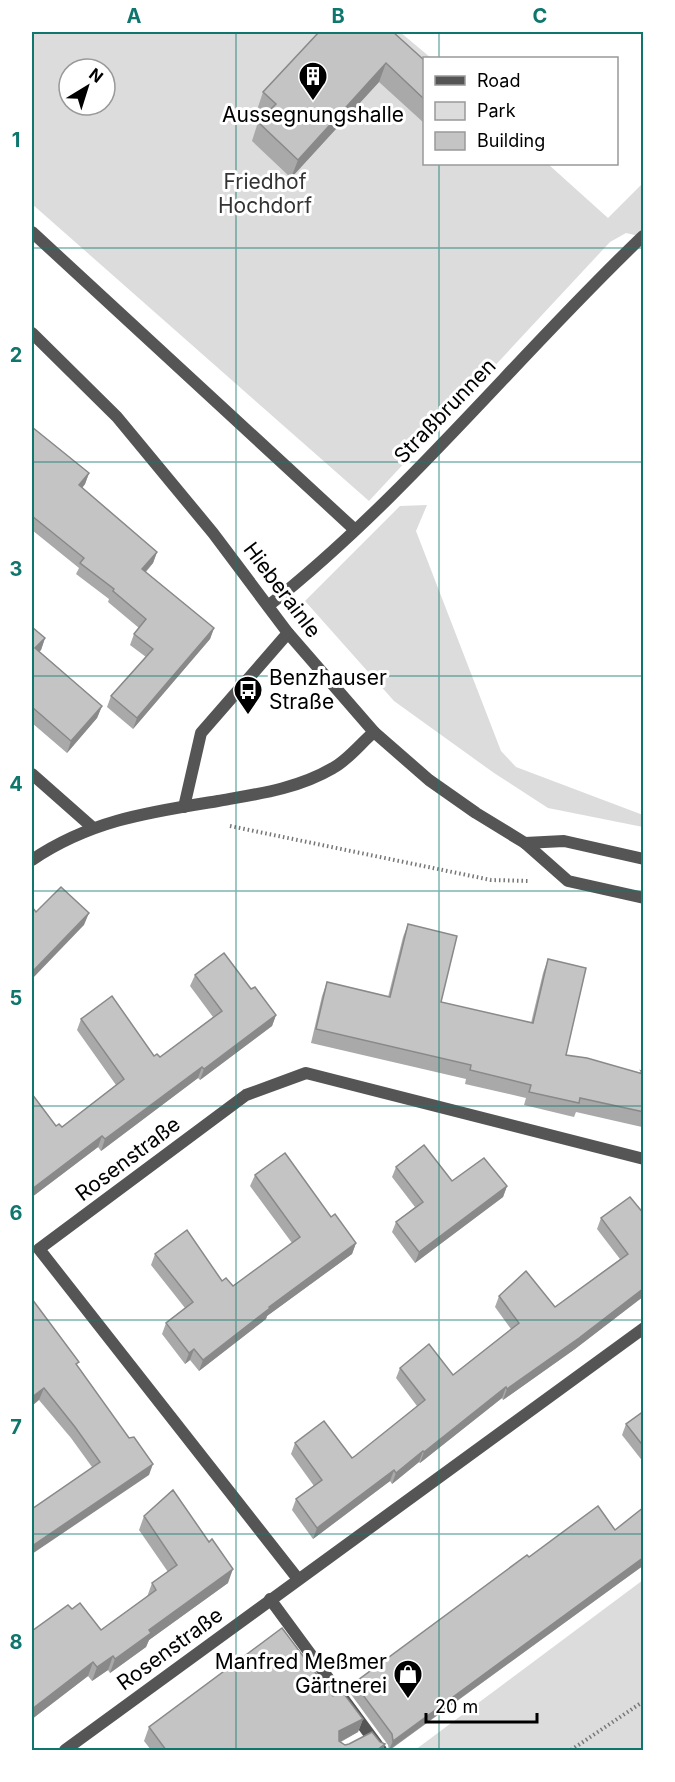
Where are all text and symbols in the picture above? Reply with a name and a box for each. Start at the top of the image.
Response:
text: A [127,4,142,28]
text: B [331,4,345,28]
text: C [533,4,547,28]
north arrow [57,57,117,117]
legend [423,57,618,165]
building icon: Aussegnungshalle [297,60,329,102]
text: N [85,64,107,87]
text: Road [477,70,520,91]
text: Park [477,100,516,121]
place label: Aussegnungshalle [222,102,404,127]
text: 1 [12,128,20,152]
text: Building [477,130,545,151]
park label: Friedhof Hochdorf [218,169,312,218]
text: 2 [10,343,22,367]
street label: Straßbrunnen [389,353,501,468]
street label: Hieberainle [239,537,326,642]
text: 3 [10,557,22,581]
place label: Benzhauser Straße [269,665,387,714]
bus stop icon: Benzhauser Straße [232,674,264,716]
text: 4 [9,772,23,796]
text: 5 [10,986,22,1010]
street label: Rosenstraße [71,1111,185,1206]
text: 6 [10,1201,23,1225]
text: 7 [10,1415,22,1439]
street label: Rosenstraße [112,1602,227,1695]
text: 8 [9,1630,23,1654]
place label: Manfred Meßmer Gärtnerei [215,1649,387,1698]
shop icon: Manfred Meßmer Gärtnerei [392,1658,424,1700]
scale bar [426,1686,537,1724]
text: 20 m [435,1696,478,1717]

